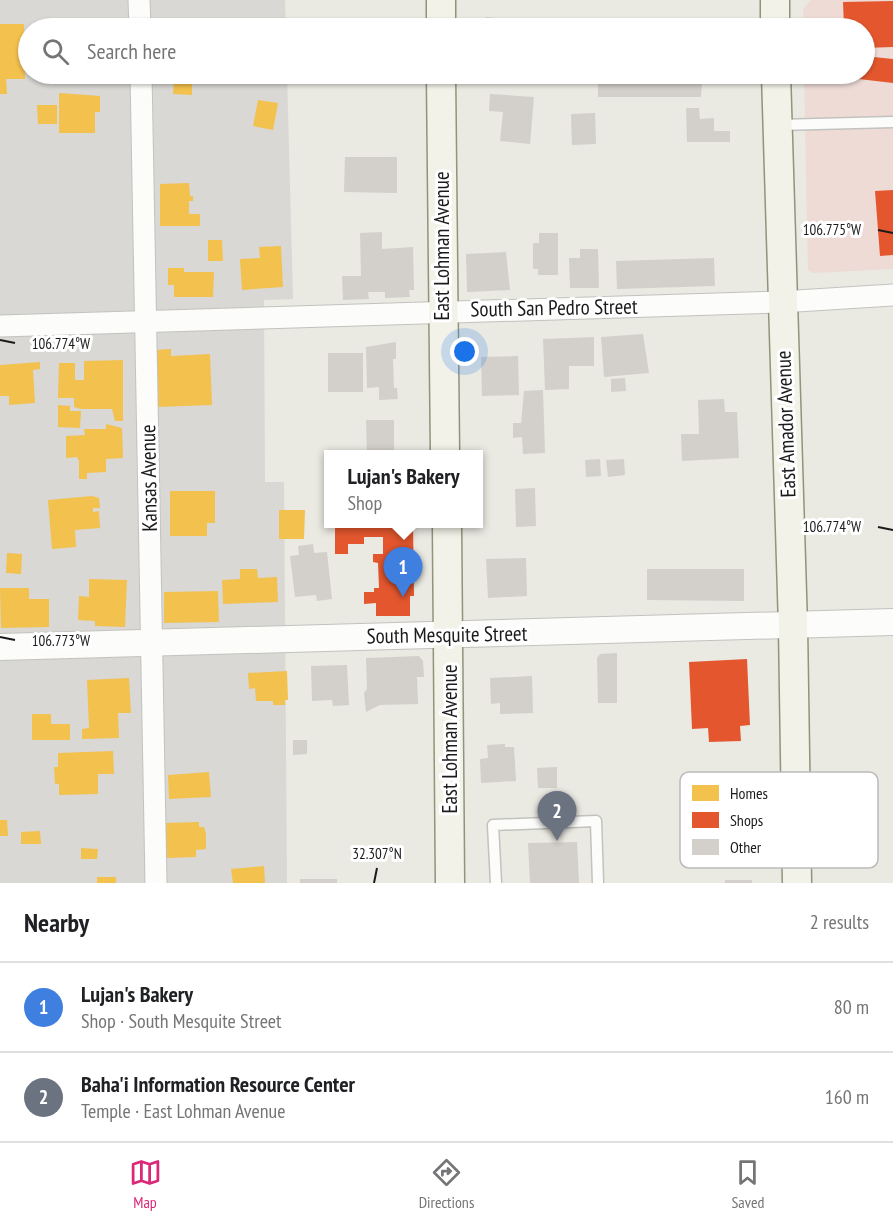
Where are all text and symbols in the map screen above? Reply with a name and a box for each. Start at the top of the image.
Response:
search box [18,18,875,84]
icon: search [39,35,72,68]
text: Search here [87,37,176,65]
street label: East Lohman Avenue [428,171,455,321]
text: 106.775°W [803,220,861,239]
street label: South San Pedro Street [470,293,638,322]
text: 106.774°W [32,334,90,353]
your location [450,337,479,366]
street label: East Amador Avenue [769,350,802,498]
street label: Kansas Avenue [134,424,163,532]
popup [324,450,483,528]
text: Lujan's Bakery [347,462,460,490]
text: Shop [347,490,382,516]
text: 106.774°W [803,517,861,536]
pin: 1 [384,548,422,597]
street label: South Mesquite Street [366,620,528,649]
text: 106.773°W [32,631,90,650]
street label: East Lohman Avenue [436,664,463,814]
legend [680,772,878,868]
text: Homes [730,783,768,803]
pin: 2 [538,792,576,841]
text: Shops [730,810,763,830]
text: Other [730,837,762,857]
text: 32.307°N [352,844,402,863]
text: Nearby [24,906,89,939]
text: 2 results [810,909,869,935]
text: Lujan's Bakery [81,980,193,1008]
text: 1 [39,994,48,1020]
text: 80 m [834,994,869,1020]
text: Shop · South Mesquite Street [81,1008,282,1034]
text: Baha'i Information Resource Center [81,1070,355,1098]
text: 2 [39,1084,48,1110]
text: 160 m [825,1084,869,1110]
text: Temple · East Lohman Avenue [81,1098,286,1124]
tab: Map [129,1156,162,1212]
tab: Directions [419,1156,474,1212]
tab: Saved [731,1156,764,1212]

